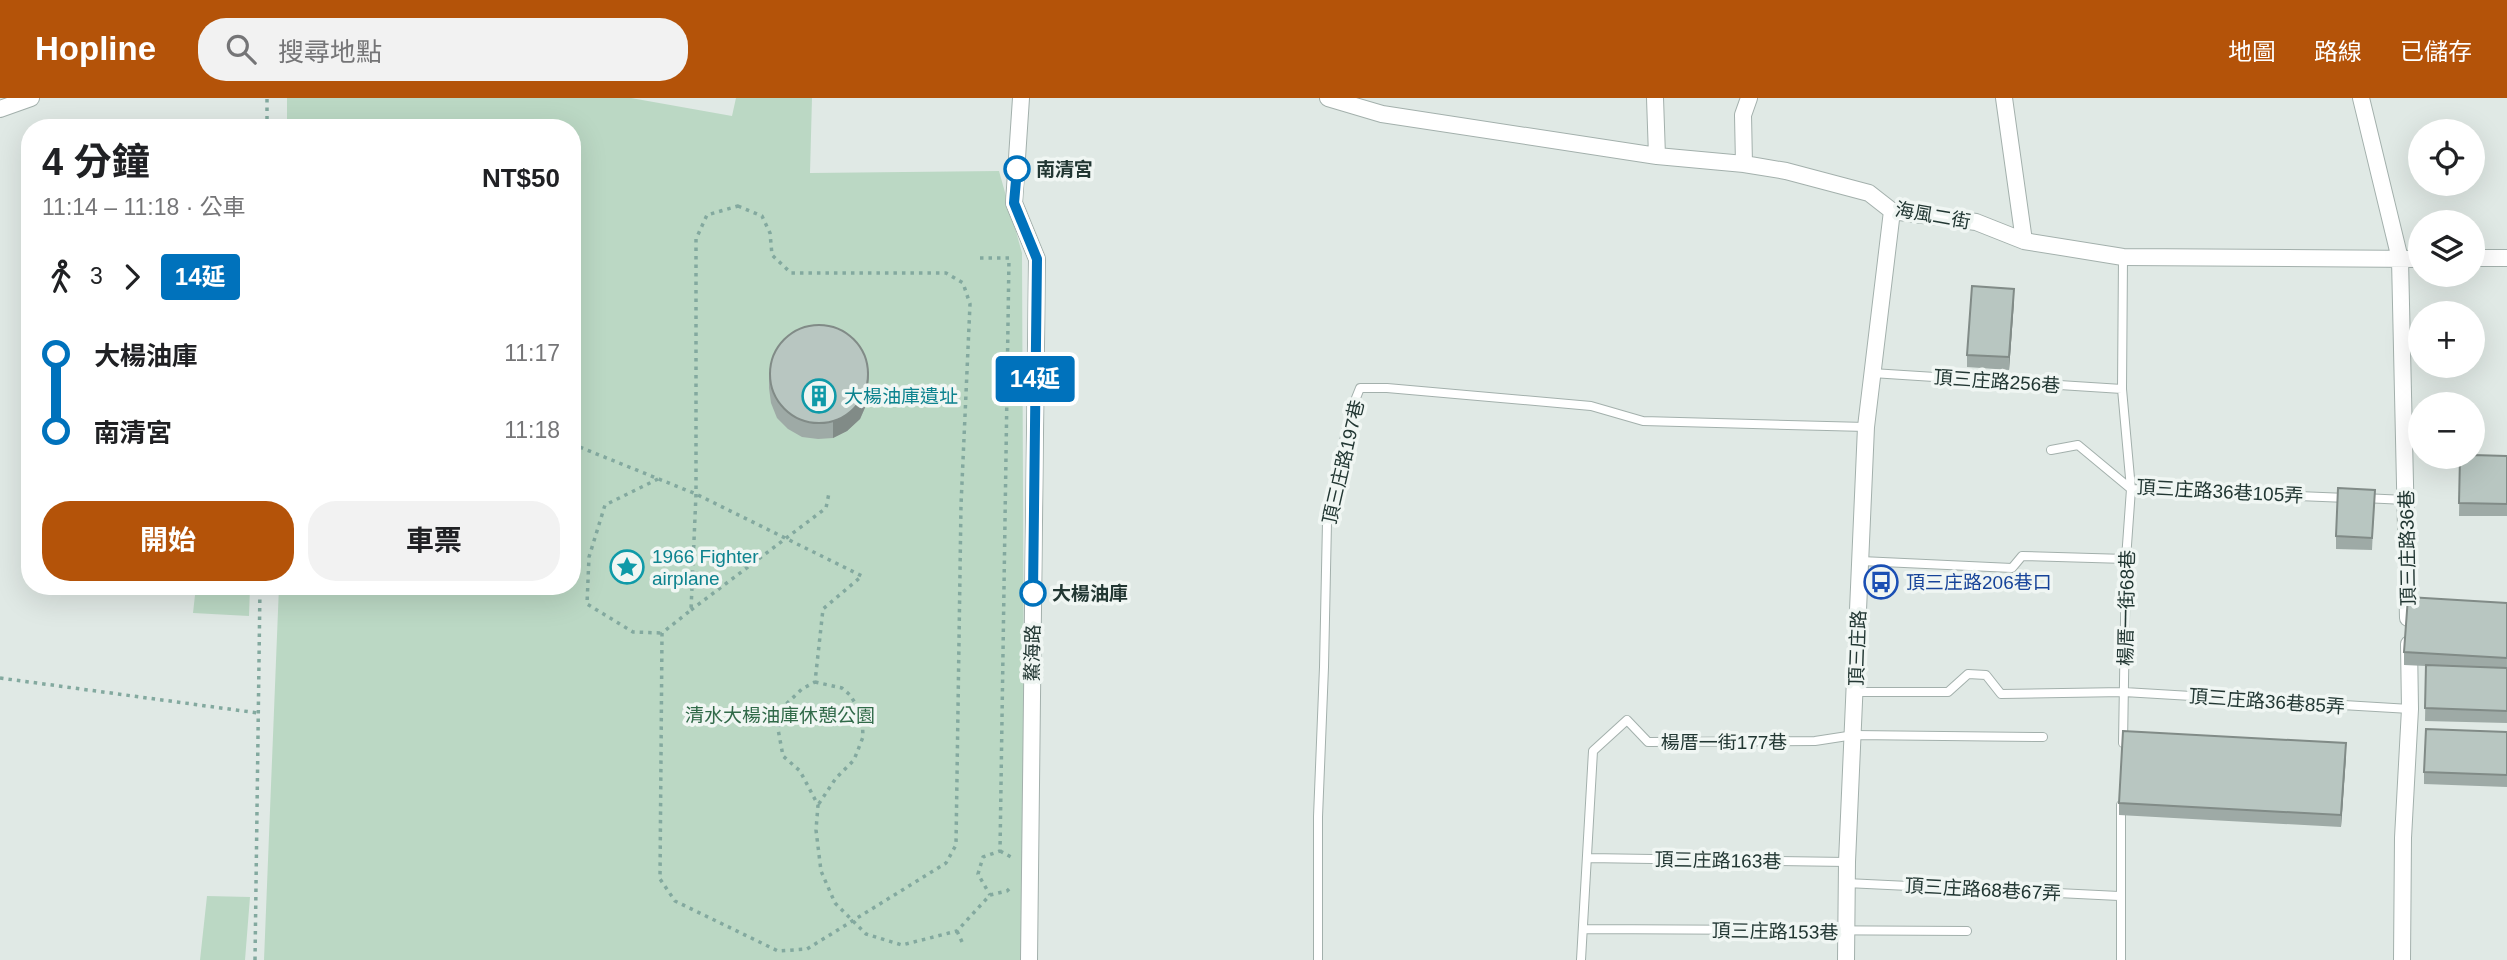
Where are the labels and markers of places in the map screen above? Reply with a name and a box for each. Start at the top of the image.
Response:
marker: 南清宮 [1004,156,1030,182]
place label: 南清宮 [1036,159,1093,180]
building icon: 大楊油庫遺址 [800,377,838,415]
place label: 大楊油庫遺址 [844,386,958,407]
place label: 1966 Fighter airplane [652,546,759,589]
place icon: 1966 Fighter airplane [608,548,646,586]
bus stop icon: 頂三庄路206巷口 [1862,563,1900,601]
place label: 頂三庄路206巷口 [1906,572,2052,593]
marker: 大楊油庫 [1020,580,1046,606]
place label: 大楊油庫 [1052,583,1128,604]

